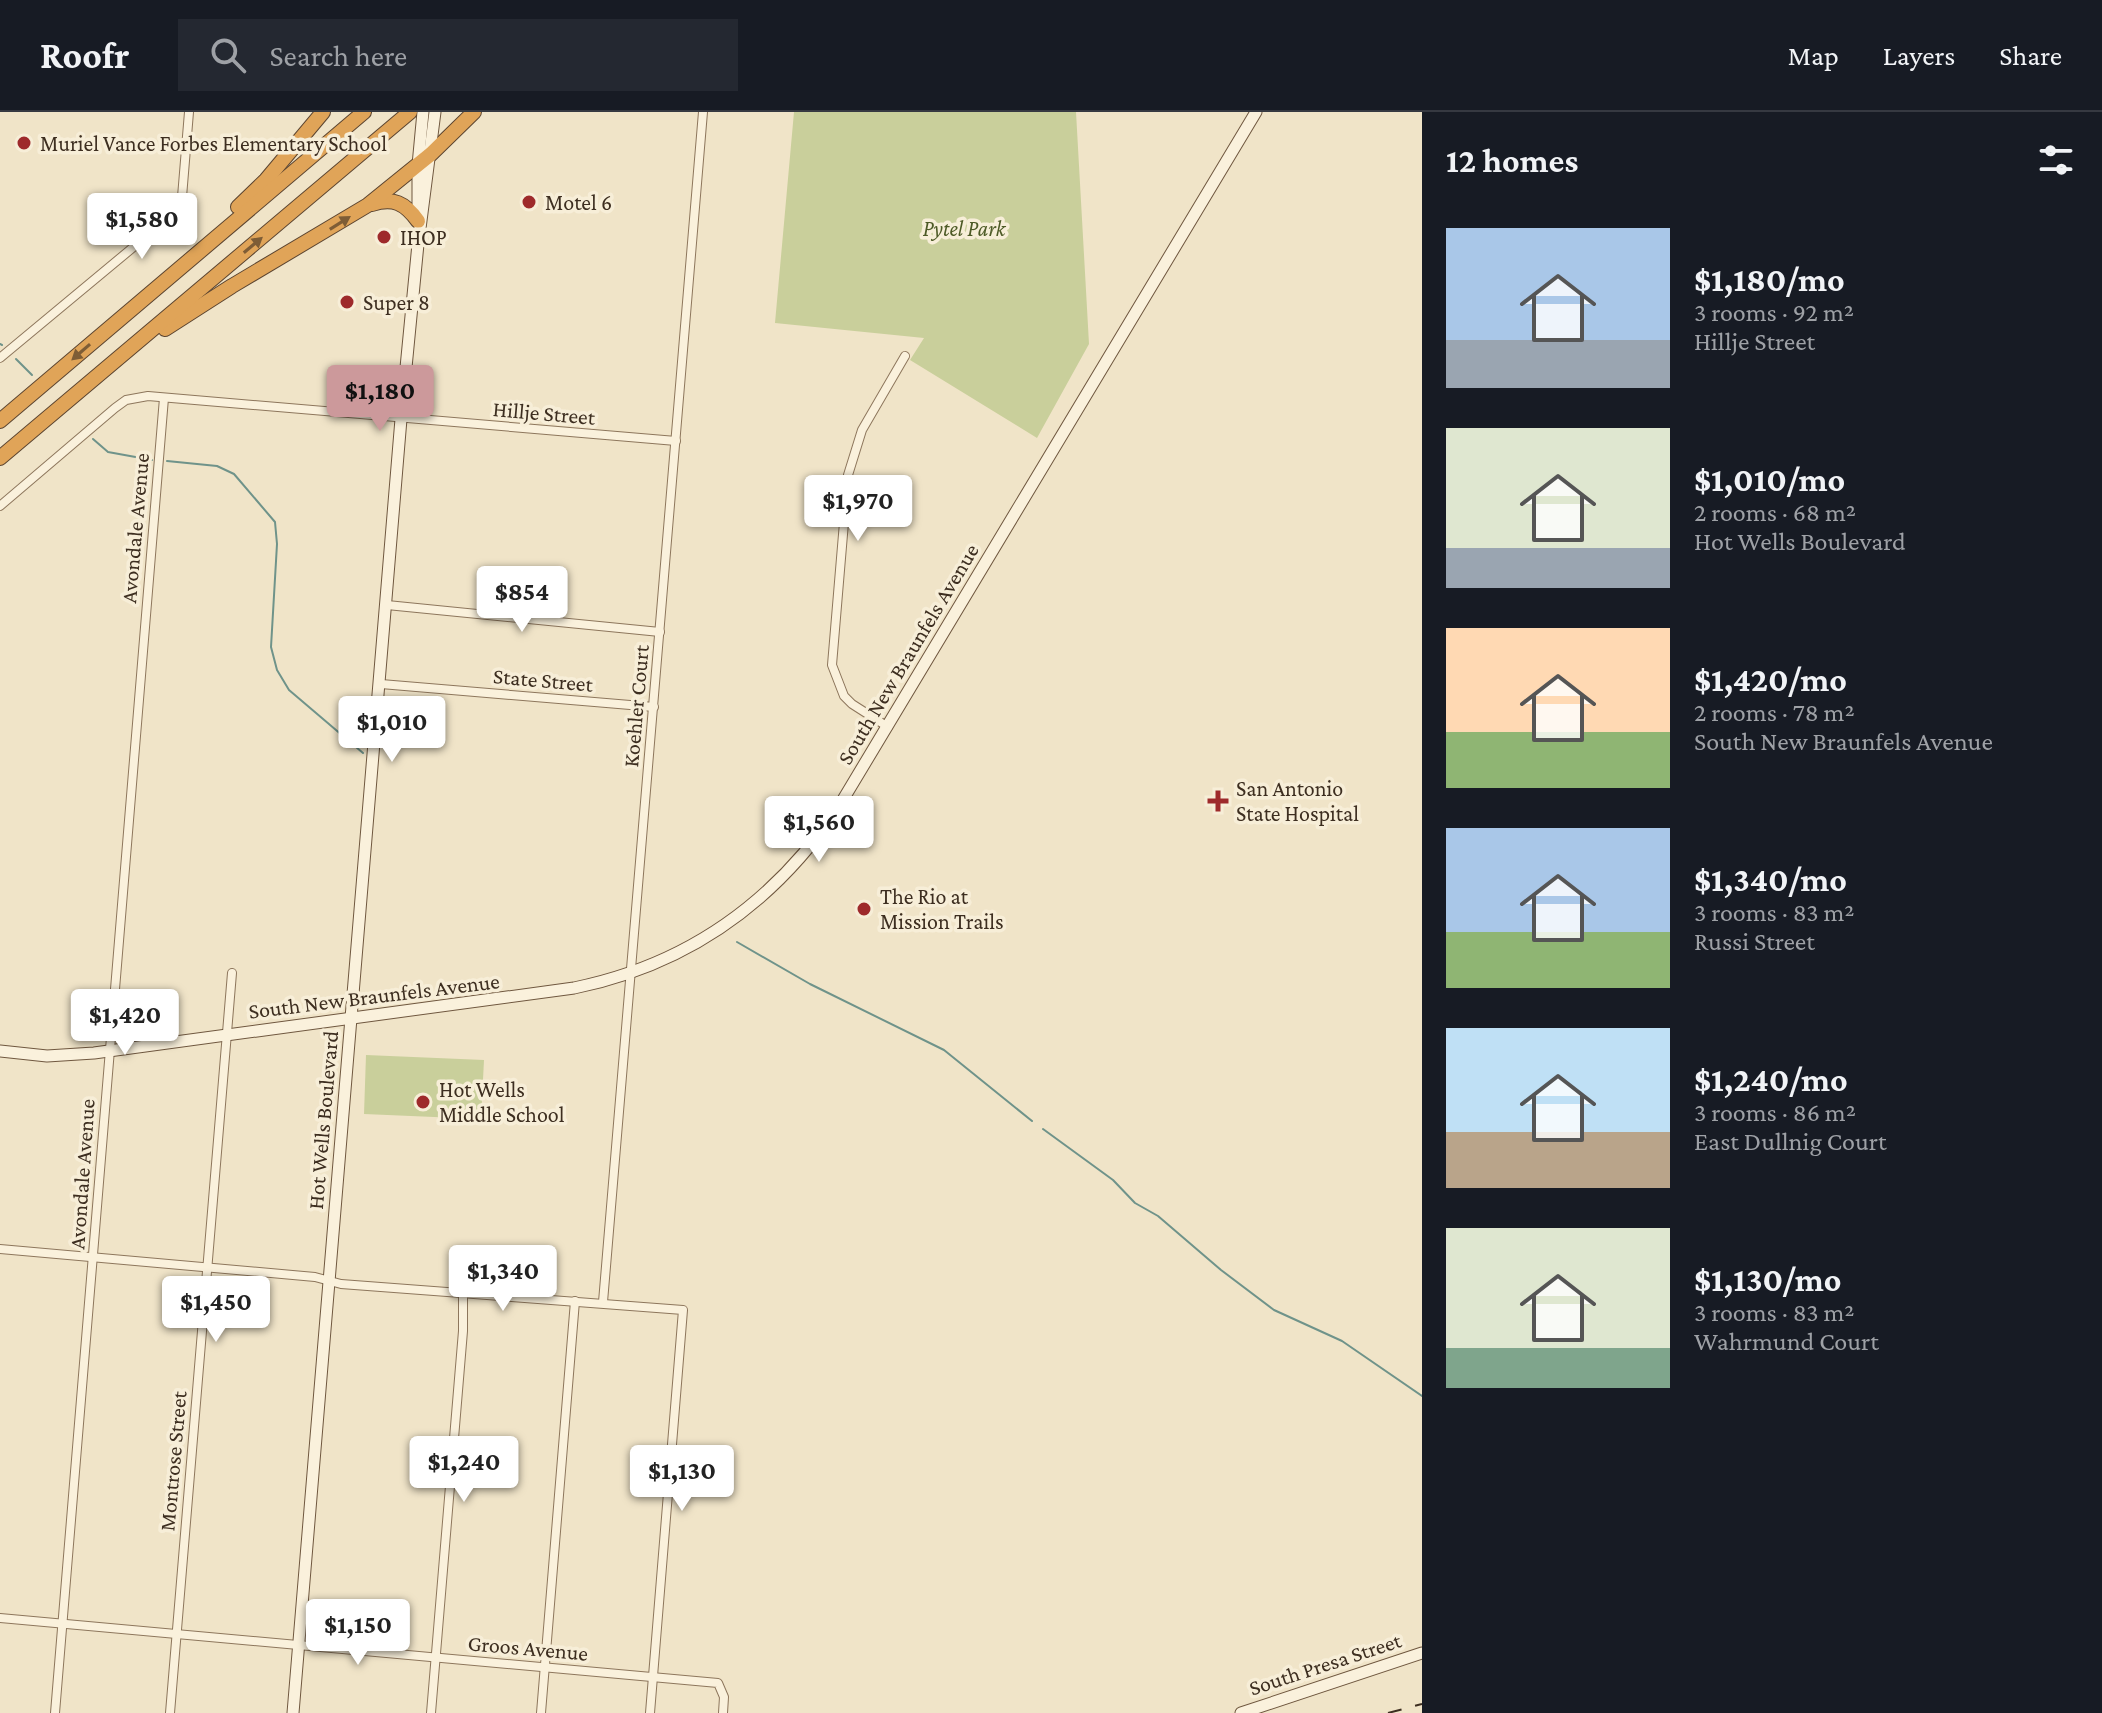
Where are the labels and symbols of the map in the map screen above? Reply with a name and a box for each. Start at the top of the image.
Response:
place label: Muriel Vance Forbes Elementary School [40,131,387,156]
marker: Muriel Vance Forbes Elementary School [15,134,33,152]
place label: Motel 6 [545,190,612,215]
pin: $1,580 [77,193,207,261]
marker: Motel 6 [520,193,538,211]
one-way arrow [330,215,351,230]
park label: Pytel Park [923,216,1007,241]
place label: IHOP [400,225,447,250]
marker: IHOP [375,228,393,246]
one-way arrow [243,237,263,254]
place label: Super 8 [363,290,430,315]
marker: Super 8 [338,293,356,311]
one-way arrow [71,343,91,360]
pin: $1,180 [315,365,445,433]
street label: Hillje Street [492,396,597,430]
street label: Avondale Avenue [116,452,154,604]
pin: $1,970 [793,475,923,543]
street label: South New Braunfels Avenue [832,539,984,769]
pin: $854 [475,566,569,634]
street label: Koehler Court [618,643,654,768]
street label: State Street [492,663,595,697]
pin: $1,010 [327,696,457,764]
place label: San Antonio State Hospital [1236,776,1359,826]
marker: San Antonio State Hospital [1207,790,1229,812]
pin: $1,560 [754,796,884,864]
place label: The Rio at Mission Trails [880,884,1004,934]
marker: The Rio at Mission Trails [855,900,873,918]
street label: South New Braunfels Avenue [247,968,501,1024]
pin: $1,420 [60,989,190,1057]
street label: Hot Wells Boulevard [303,1029,343,1210]
place label: Hot Wells Middle School [439,1077,565,1127]
marker: Hot Wells Middle School [414,1093,432,1111]
street label: Avondale Avenue [64,1098,100,1250]
pin: $1,340 [438,1245,568,1313]
pin: $1,450 [151,1276,281,1344]
street label: Montrose Street [154,1389,192,1532]
pin: $1,240 [399,1436,529,1504]
pin: $1,130 [617,1445,747,1513]
pin: $1,150 [293,1599,423,1667]
street label: South Presa Street [1246,1627,1405,1700]
street label: Groos Avenue [467,1630,589,1666]

